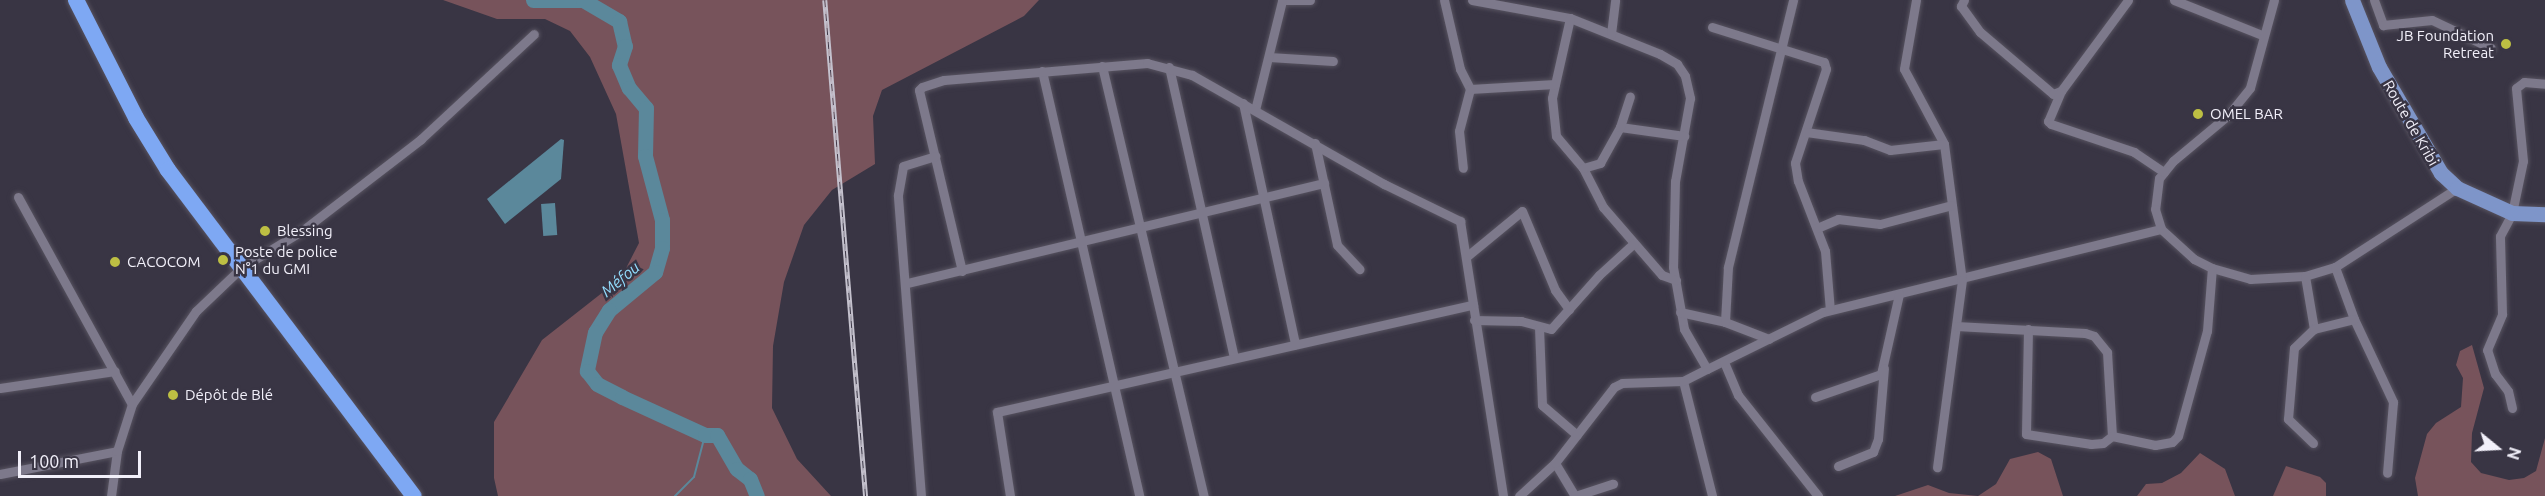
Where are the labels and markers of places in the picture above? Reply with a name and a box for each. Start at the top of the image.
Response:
place label: JB Foundation Retreat [2397,26,2494,61]
marker: JB Foundation Retreat [2499,37,2513,51]
place label: OMEL BAR [2210,105,2283,123]
marker: OMEL BAR [2191,107,2205,121]
place label: Blessing [277,222,333,240]
marker: Blessing [258,224,272,238]
place label: Poste de police N°1 du GMI [235,242,337,277]
place label: CACOCOM [127,253,201,271]
marker: Poste de police N°1 du GMI [216,253,230,267]
marker: CACOCOM [108,255,122,269]
place label: Dépôt de Blé [185,386,273,404]
marker: Dépôt de Blé [166,388,180,402]

